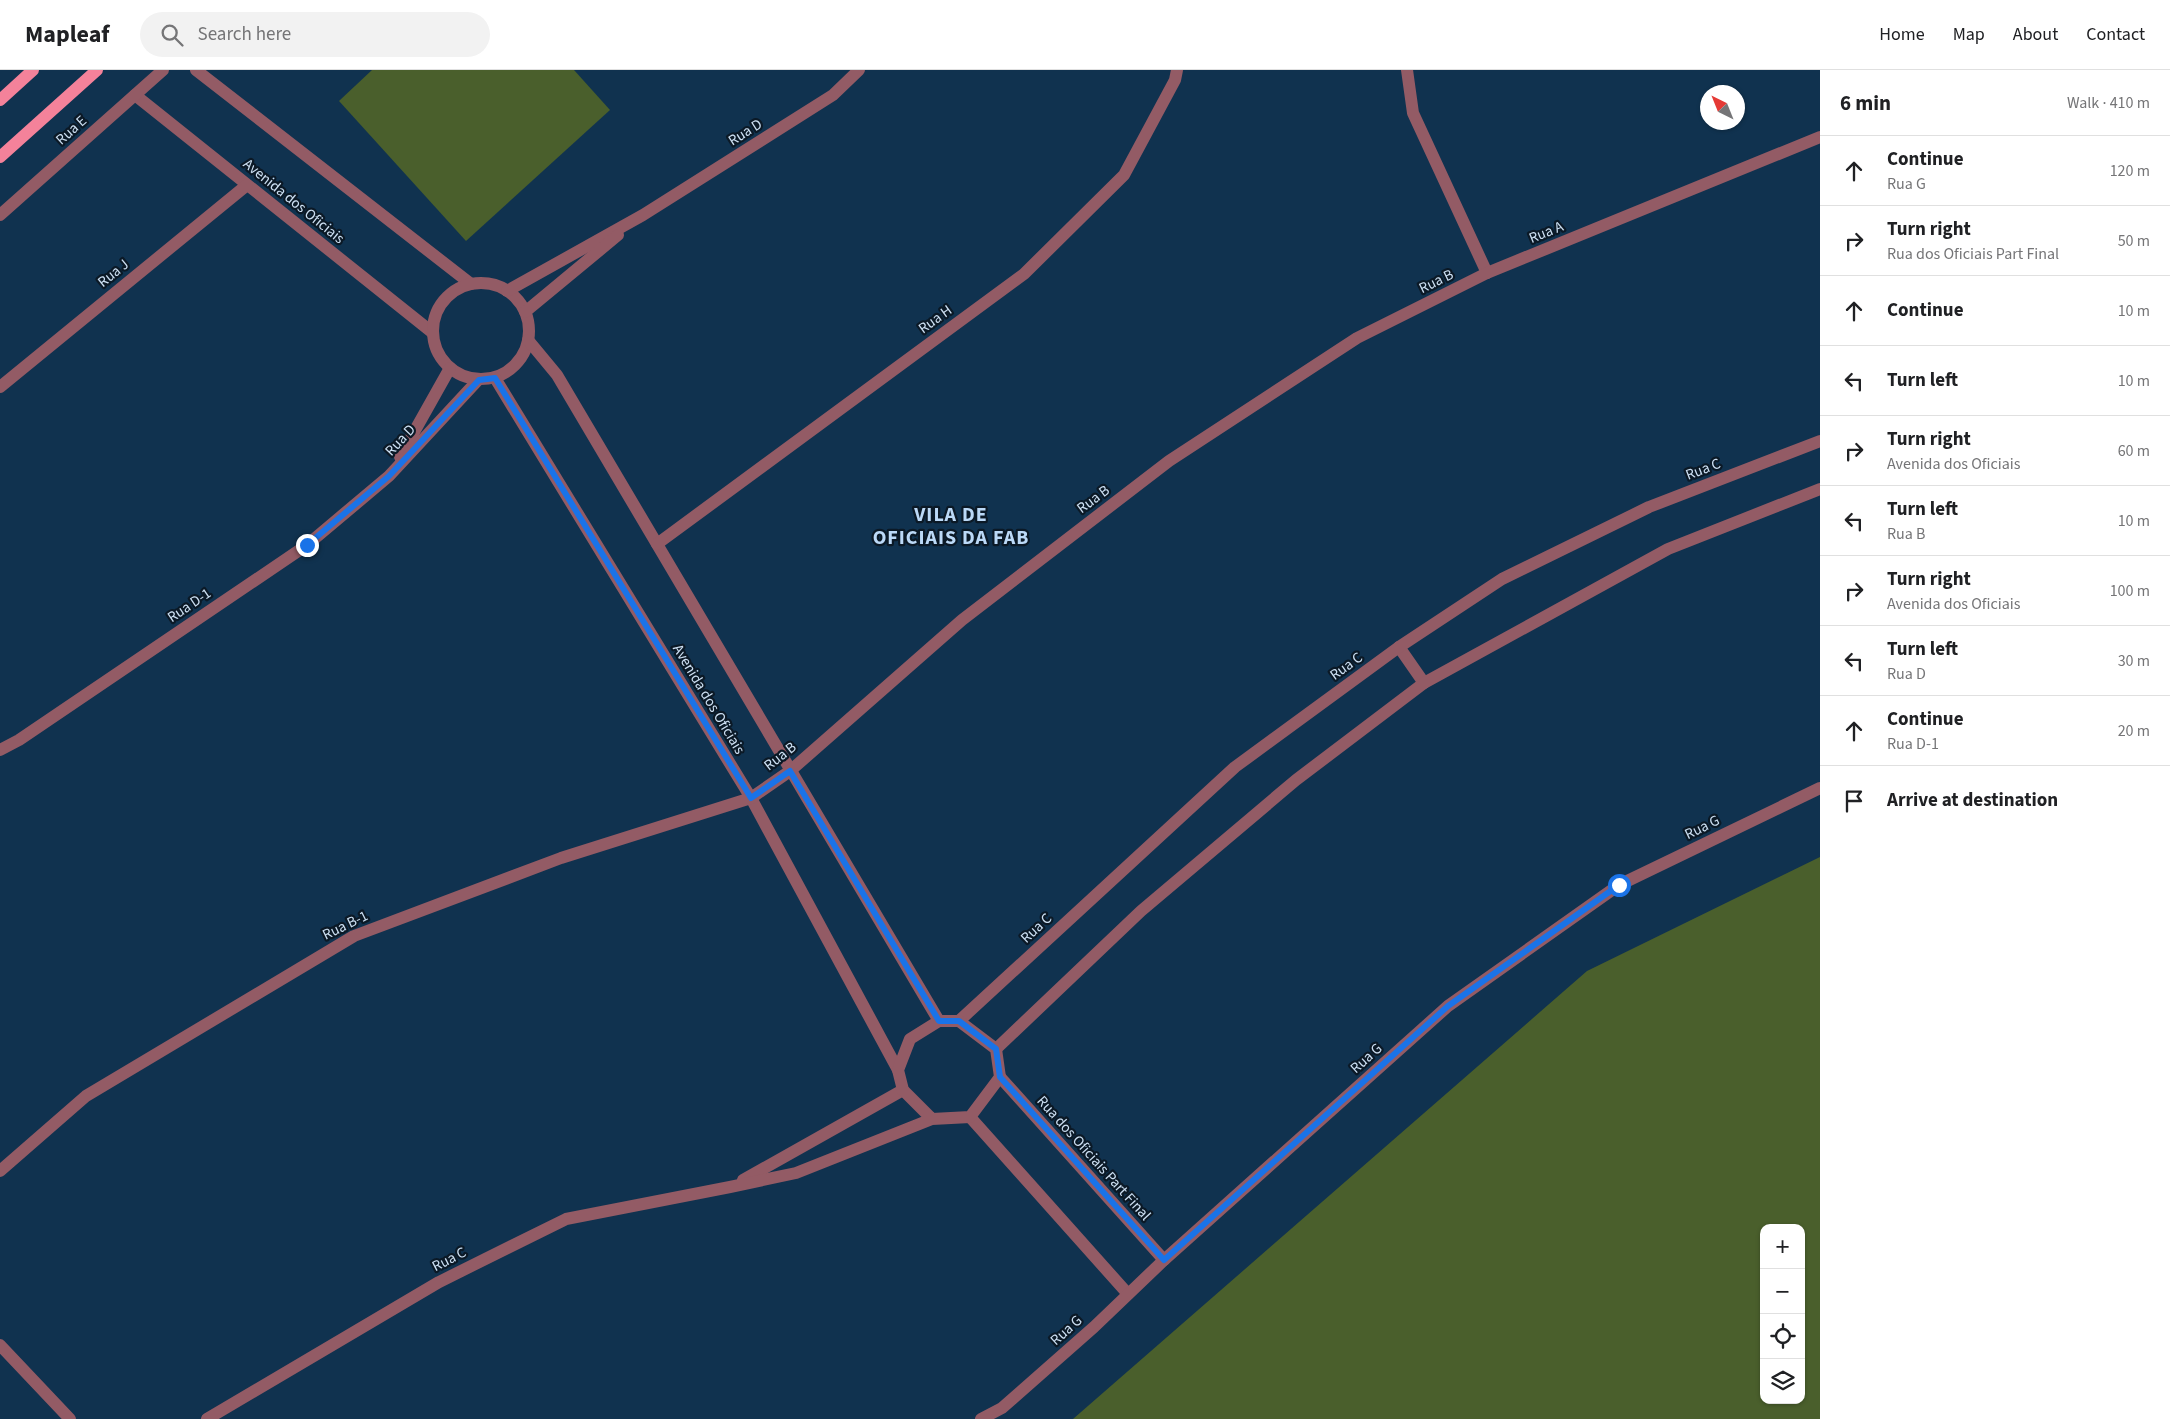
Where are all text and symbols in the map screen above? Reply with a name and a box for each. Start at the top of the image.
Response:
search box [140,12,490,57]
text: Mapleaf [25,17,110,52]
icon: search [158,21,186,49]
text: Search here [198,21,291,48]
text: Home [1879,22,1925,47]
text: Map [1953,22,1985,47]
text: About [2013,22,2058,47]
text: Contact [2086,22,2145,47]
north arrow [1700,85,1745,130]
text: 6 min [1840,88,1891,118]
text: Walk · 410 m [2067,92,2150,114]
street label: Rua E [51,111,91,150]
street label: Rua D [724,114,766,151]
text: Continue [1887,146,1964,173]
street label: Avenida dos Oficiais [238,154,349,249]
icon: ahead [1840,157,1868,185]
text: 120 m [2110,160,2150,182]
text: Rua G [1887,173,1926,195]
street label: Rua A [1526,216,1567,249]
text: Turn right [1887,216,1971,243]
icon: right [1840,227,1868,255]
text: 50 m [2118,230,2150,252]
text: Rua dos Oficiais Part Final [1887,243,2059,265]
street label: Rua J [93,254,133,292]
street label: Rua B [1415,264,1457,299]
icon: ahead [1840,297,1868,325]
text: Continue [1887,297,1964,324]
street label: Rua H [914,300,956,339]
text: 10 m [2118,300,2150,322]
icon: left [1840,367,1868,395]
text: Turn left [1887,367,1958,394]
text: 10 m [2118,370,2150,392]
street label: Rua D [380,420,420,461]
text: Turn right [1887,426,1971,453]
icon: right [1840,437,1868,465]
text: 60 m [2118,440,2150,462]
street label: Rua C [1683,453,1724,486]
text: Avenida dos Oficiais [1887,453,2020,475]
street label: Rua B [1073,480,1114,519]
text: Turn left [1887,496,1958,523]
district label: VILA DE OFICIAIS DA FAB [873,501,1029,552]
icon: left [1840,507,1868,535]
text: 10 m [2118,510,2150,532]
text: Rua B [1887,523,1925,545]
route end [296,534,319,557]
text: Turn right [1887,566,1971,593]
icon: right [1840,577,1868,605]
text: 100 m [2110,580,2150,602]
street label: Rua D-1 [163,583,215,628]
text: Avenida dos Oficiais [1887,593,2020,615]
text: Turn left [1887,636,1958,663]
street label: Avenida dos Oficiais [667,640,750,758]
street label: Rua C [1326,647,1367,685]
icon: left [1840,647,1868,675]
text: 30 m [2118,650,2150,672]
text: Rua D [1887,663,1926,685]
text: Continue [1887,706,1964,733]
icon: ahead [1840,717,1868,745]
text: 20 m [2118,720,2150,742]
text: Rua D-1 [1887,733,1939,755]
street label: Rua B [760,737,801,776]
icon: arrive [1840,787,1868,815]
text: Arrive at destination [1887,787,2058,814]
street label: Rua G [1681,810,1723,845]
route start [1608,874,1631,897]
street label: Rua B-1 [319,905,371,945]
street label: Rua C [1016,908,1057,948]
street label: Rua G [1346,1038,1387,1078]
street label: Rua dos Oficiais Part Final [1032,1091,1156,1225]
map controls [1760,1224,1805,1404]
button: + [1760,1224,1805,1269]
street label: Rua C [428,1242,470,1277]
button: − [1760,1269,1805,1314]
street label: Rua G [1046,1310,1087,1350]
button: locate [1760,1314,1805,1359]
button: layers [1760,1359,1805,1404]

